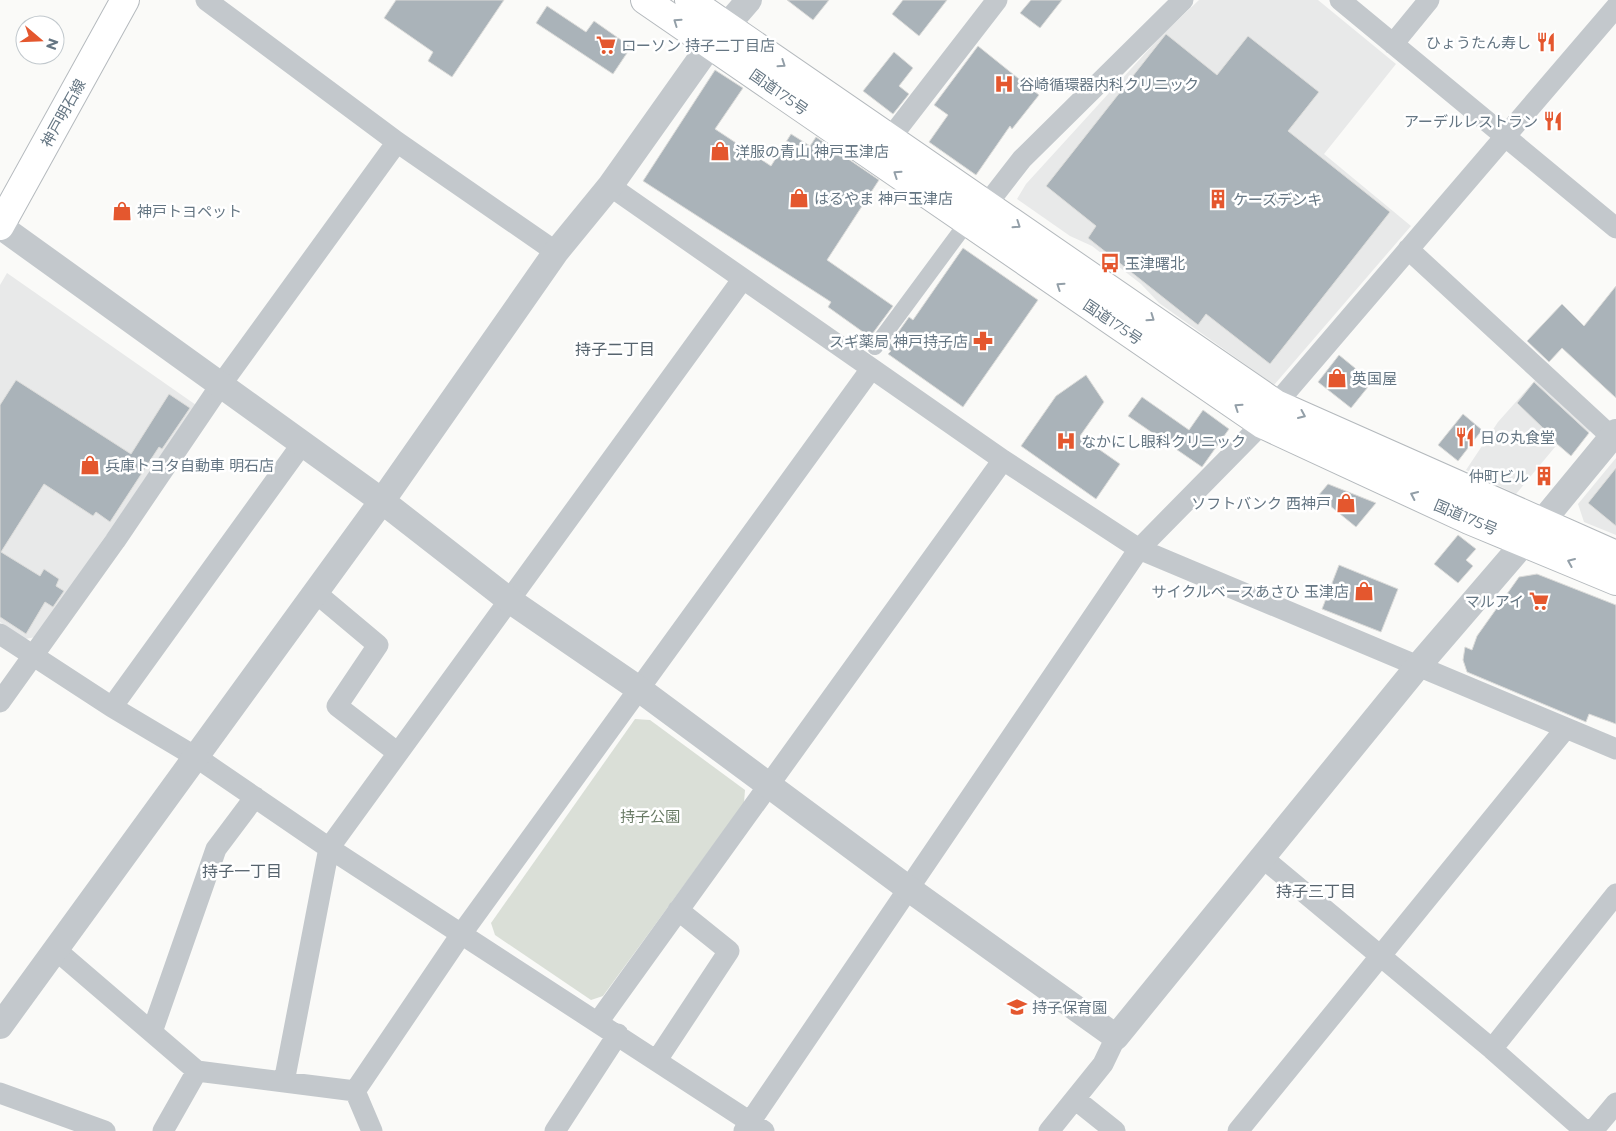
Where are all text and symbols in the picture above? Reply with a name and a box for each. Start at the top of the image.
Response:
north arrow [15,15,65,65]
one-way arrow [673,19,683,28]
restaurant icon: ひょうたん寿し [1535,31,1557,53]
place label: ひょうたん寿し [1426,33,1531,52]
supermarket icon: ローソン 持子二丁目店 [595,34,617,56]
text: N [42,36,63,53]
place label: ローソン 持子二丁目店 [621,36,775,55]
one-way arrow [777,58,786,67]
street label: 国道175号 [746,65,812,119]
hospital icon: 谷崎循環器内科クリニック [993,73,1015,95]
place label: 谷崎循環器内科クリニック [1019,75,1199,94]
street label: 神戸明石線 [37,76,89,150]
restaurant icon: アーデルレストラン [1542,110,1564,132]
place label: アーデルレストラン [1404,112,1538,131]
shop icon: 洋服の青山 神戸玉津店 [709,140,731,162]
place label: 洋服の青山 神戸玉津店 [735,142,889,161]
one-way arrow [894,171,903,180]
shop icon: はるやま 神戸玉津店 [788,187,810,209]
building icon: ケーズデンキ [1207,188,1229,210]
place label: はるやま 神戸玉津店 [814,189,953,208]
place label: ケーズデンキ [1233,190,1322,209]
shop icon: 神戸トヨペット [111,200,133,222]
place label: 神戸トヨペット [137,202,242,221]
one-way arrow [1012,219,1021,229]
bus stop icon: 玉津曙北 [1099,252,1121,274]
place label: 玉津曙北 [1125,254,1185,273]
one-way arrow [1057,283,1066,292]
street label: 国道175号 [1080,295,1146,349]
one-way arrow [1145,312,1155,321]
pharmacy icon: スギ薬局 神戸持子店 [972,330,994,352]
place label: スギ薬局 神戸持子店 [829,332,968,351]
district label: 持子二丁目 [575,340,655,359]
shop icon: 英国屋 [1326,367,1348,389]
place label: 英国屋 [1352,369,1397,388]
one-way arrow [1234,404,1243,413]
one-way arrow [1297,409,1306,420]
restaurant icon: 日の丸食堂 [1454,426,1476,448]
place label: 日の丸食堂 [1480,428,1555,447]
hospital icon: なかにし眼科クリニック [1055,430,1077,452]
place label: なかにし眼科クリニック [1081,432,1246,451]
shop icon: 兵庫トヨタ自動車 明石店 [79,454,101,476]
place label: 兵庫トヨタ自動車 明石店 [105,456,274,475]
building icon: 仲町ビル [1533,465,1555,487]
place label: 仲町ビル [1469,467,1529,486]
one-way arrow [1410,490,1419,501]
shop icon: ソフトバンク 西神戸 [1335,492,1357,514]
place label: ソフトバンク 西神戸 [1191,494,1331,513]
street label: 国道175号 [1431,495,1501,539]
one-way arrow [1567,557,1576,568]
shop icon: サイクルベースあさひ 玉津店 [1353,580,1375,602]
place label: サイクルベースあさひ 玉津店 [1152,582,1349,601]
supermarket icon: マルアイ [1528,590,1550,612]
place label: マルアイ [1465,592,1524,611]
park label: 持子公園 [620,807,680,826]
district label: 持子一丁目 [202,862,282,881]
district label: 持子三丁目 [1276,882,1356,901]
school or university icon: 持子保育園 [1006,996,1028,1018]
place label: 持子保育園 [1032,998,1107,1017]

